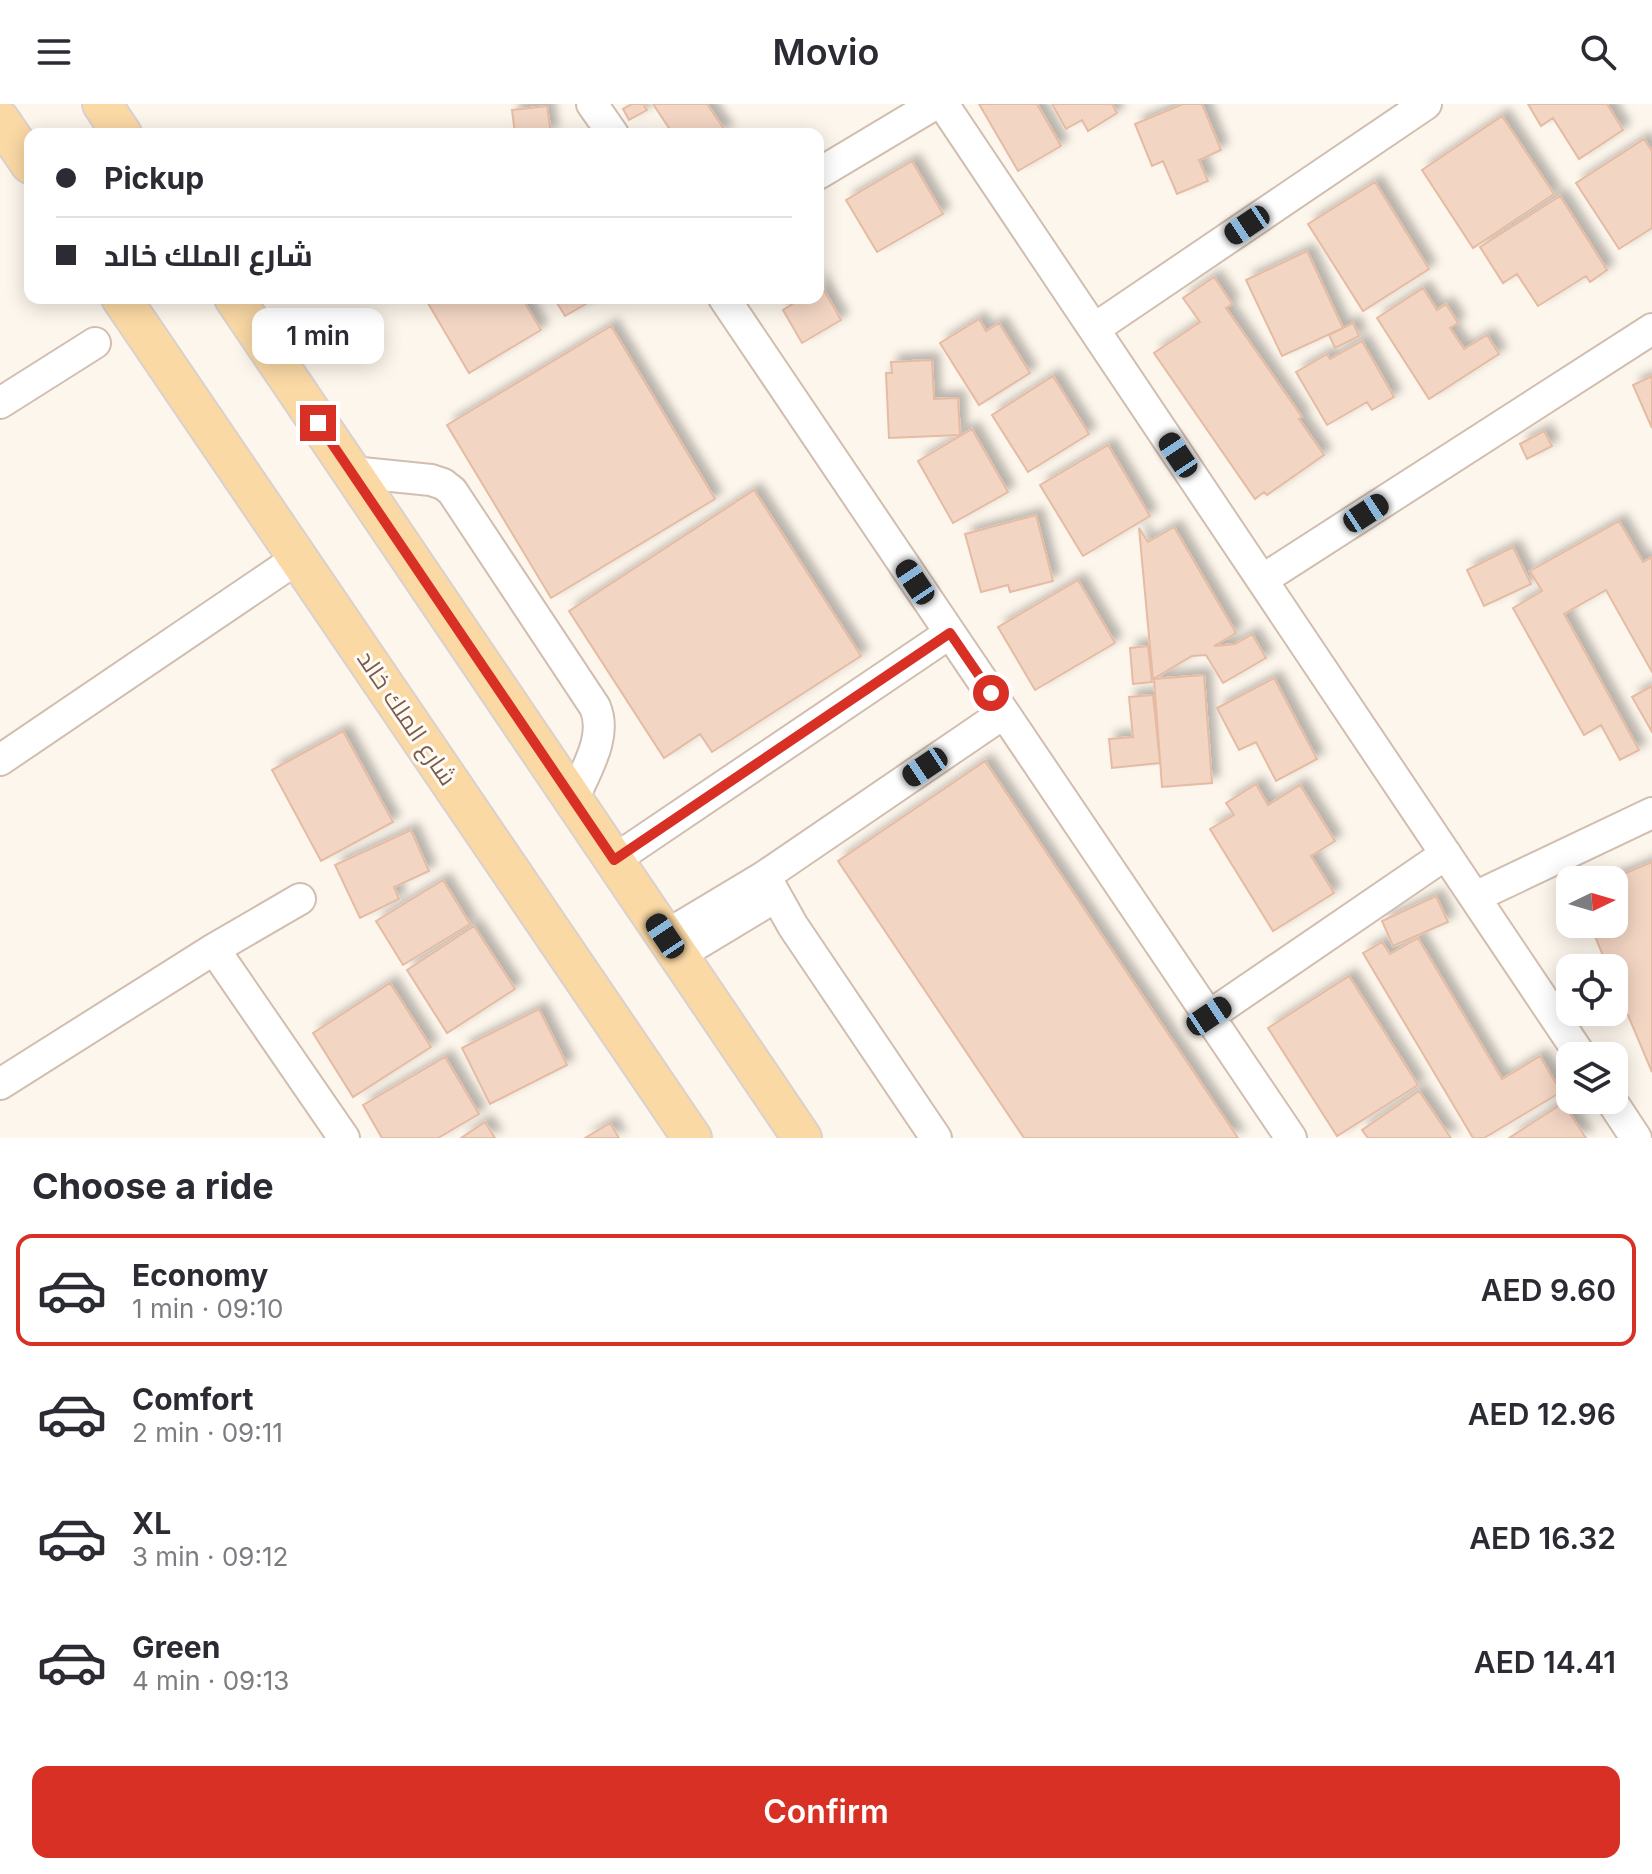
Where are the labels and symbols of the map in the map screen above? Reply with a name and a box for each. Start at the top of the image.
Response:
car [1220,202,1274,248]
callout: 1 min [252,307,384,363]
route end [300,405,336,441]
car [1155,428,1201,482]
car [1339,490,1393,536]
car [892,555,938,609]
street label: شارع الملك خالد [350,645,463,792]
route start [973,675,1009,711]
car [898,744,952,790]
north arrow [1556,866,1628,938]
car [642,909,688,963]
car [1182,993,1236,1039]

